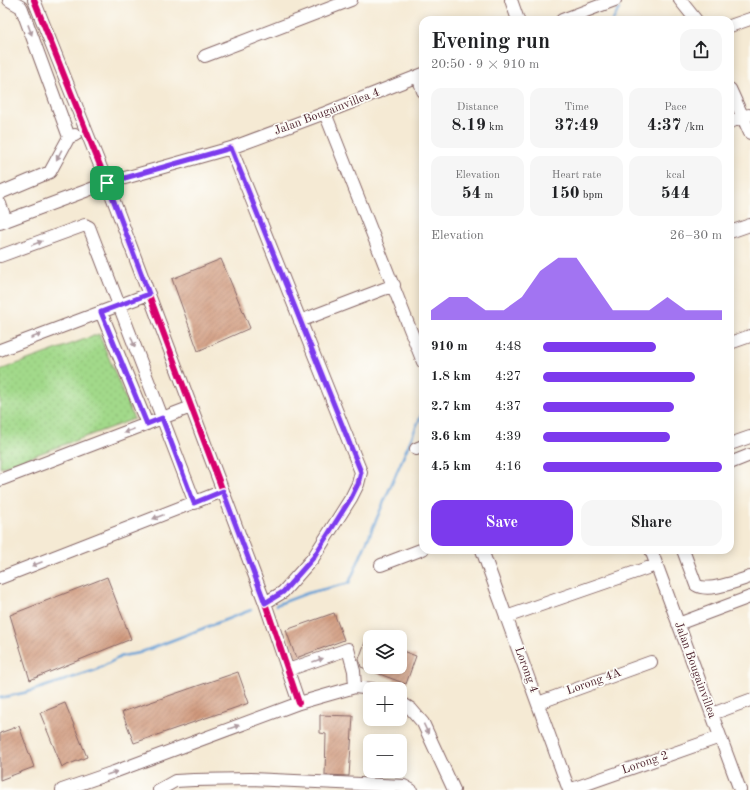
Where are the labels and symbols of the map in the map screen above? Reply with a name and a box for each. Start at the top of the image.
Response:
one-way arrow [27,25,33,37]
street label: Jalan Bougainvillea 4 [273,86,381,138]
one-way arrow [56,150,62,161]
pin [90,166,124,200]
one-way arrow [31,239,43,245]
one-way arrow [31,333,43,339]
one-way arrow [130,336,136,348]
one-way arrow [122,429,134,435]
one-way arrow [152,515,164,521]
one-way arrow [30,561,42,567]
street label: Jalan Bougainvillea [672,620,718,720]
street label: Lorong 4 [512,645,540,695]
one-way arrow [312,657,324,663]
street label: Lorong 4A [565,667,623,697]
one-way arrow [228,724,240,730]
one-way arrow [423,724,429,735]
street label: Lorong 2 [620,749,670,777]
one-way arrow [106,769,118,775]

